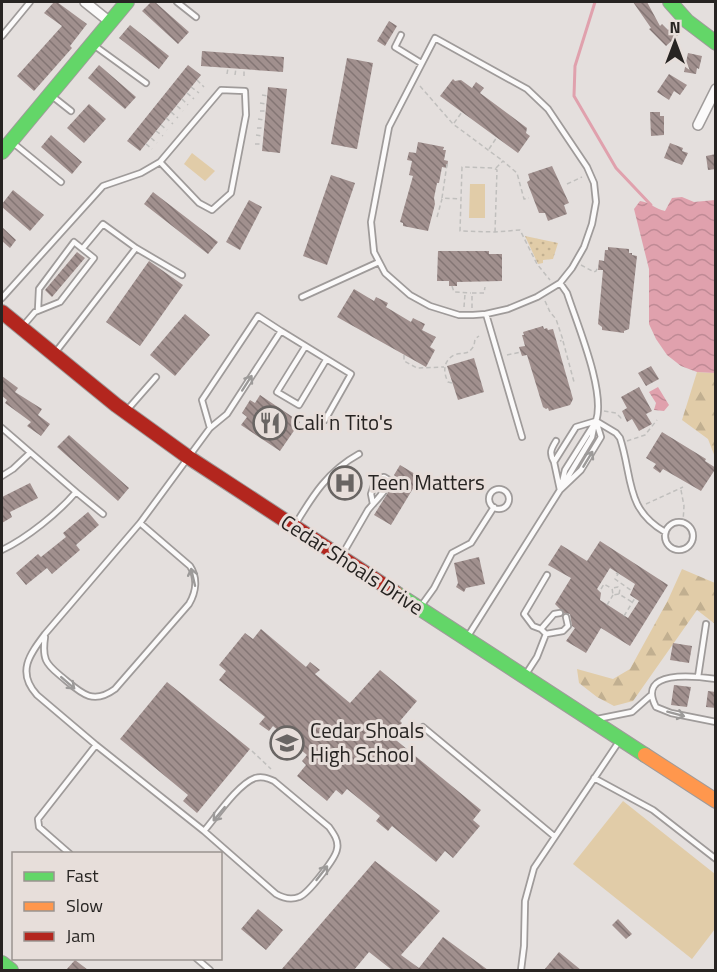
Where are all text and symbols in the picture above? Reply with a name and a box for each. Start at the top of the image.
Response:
north arrow [645,12,705,72]
text: N [669,15,681,39]
one-way arrow [241,376,253,392]
restaurant icon: Cali n Tito's [252,405,288,441]
place label: Cali n Tito's [293,406,393,438]
one-way arrow [583,451,595,468]
hospital icon: Teen Matters [327,465,363,501]
place label: Teen Matters [368,466,485,498]
street label: Cedar Shoals Drive [275,506,430,622]
one-way arrow [186,568,198,587]
one-way arrow [60,676,76,689]
one-way arrow [667,709,686,720]
place label: Cedar Shoals High School [310,714,424,770]
school or university icon: Cedar Shoals High School [269,725,305,761]
one-way arrow [212,806,226,821]
legend [12,852,222,960]
text: Fast [66,862,99,889]
one-way arrow [316,865,329,881]
text: Slow [66,892,103,919]
text: Jam [66,922,95,949]

